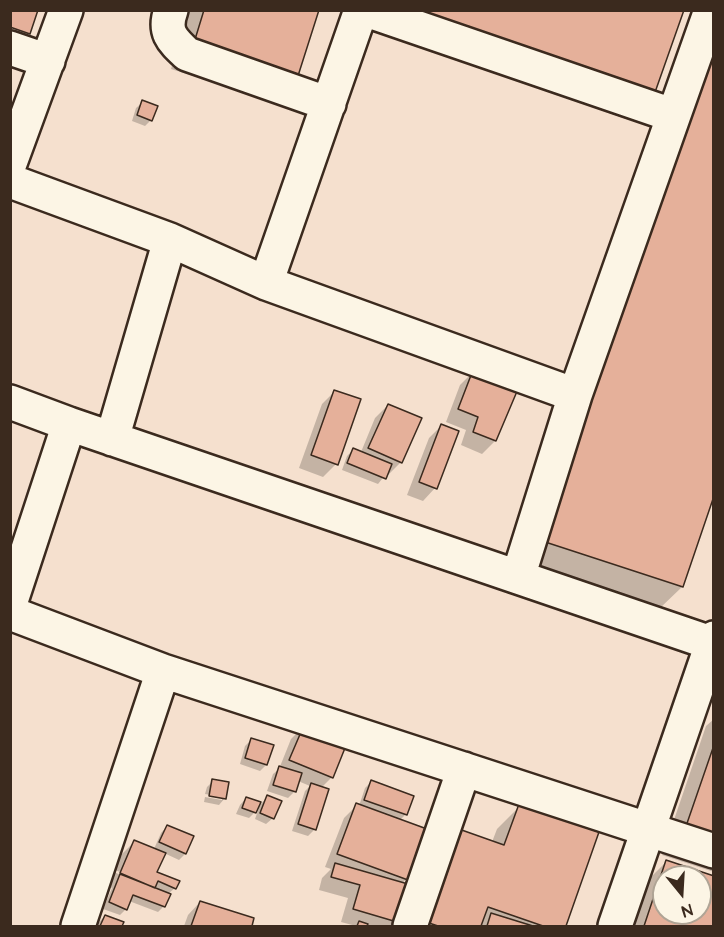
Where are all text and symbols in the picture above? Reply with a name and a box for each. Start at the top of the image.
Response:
north arrow [652,865,712,925]
text: N [679,898,695,922]

